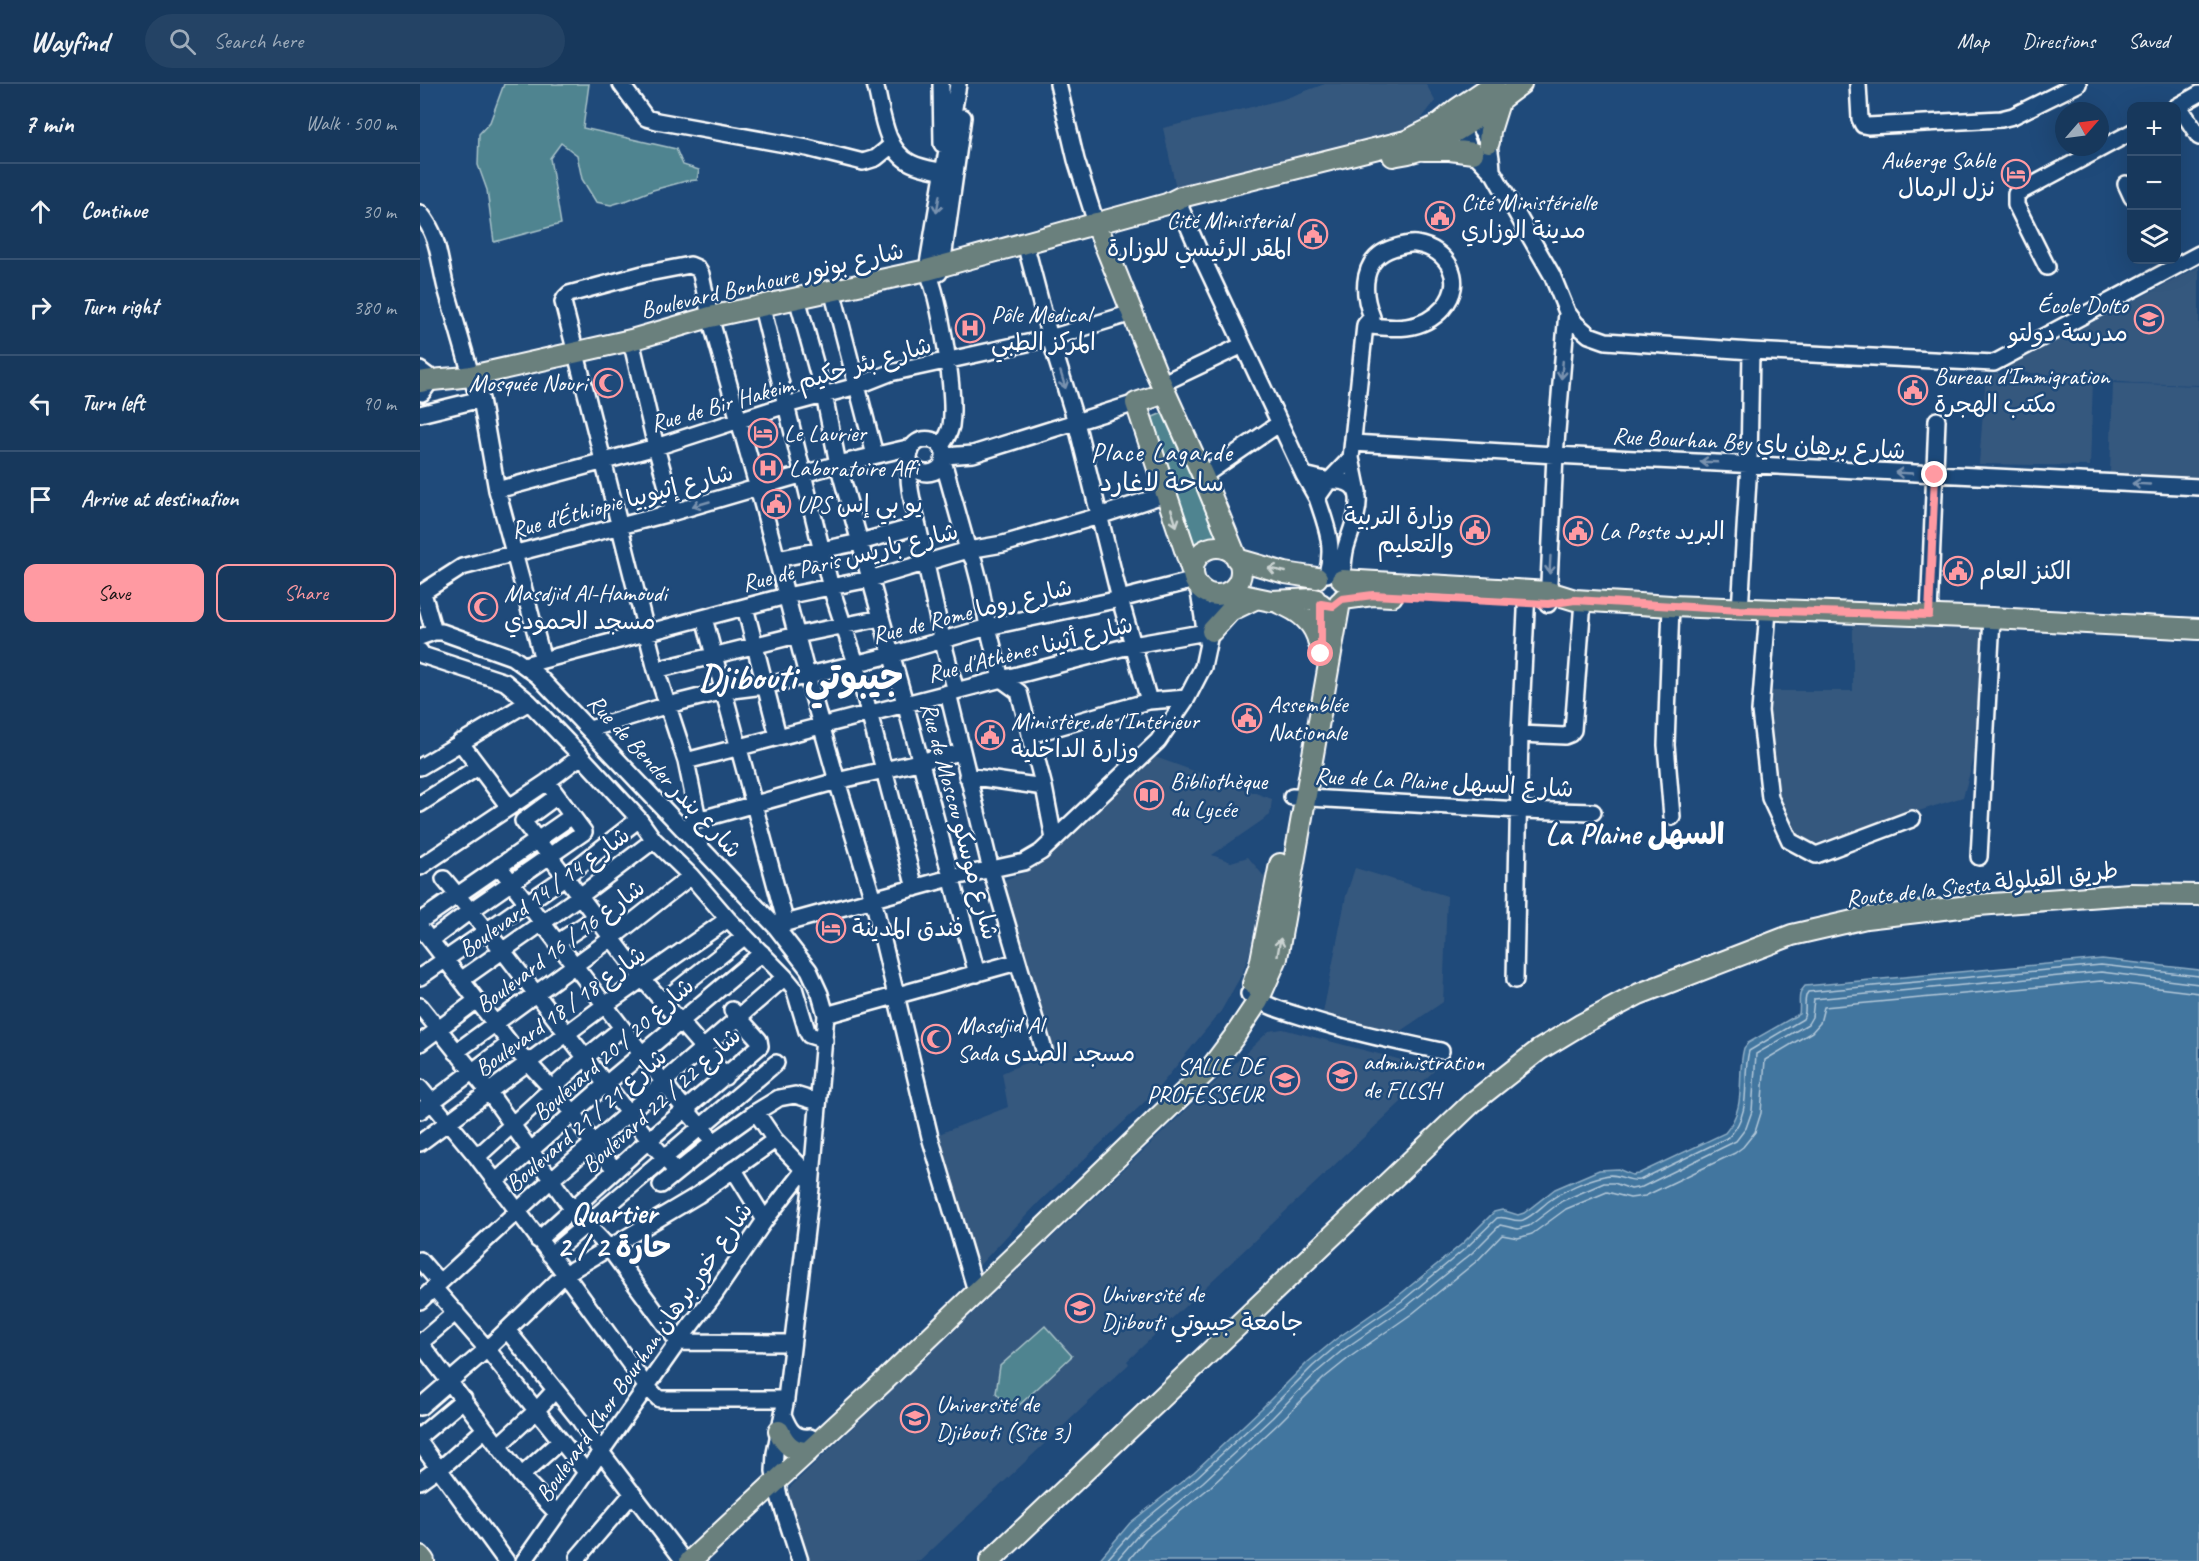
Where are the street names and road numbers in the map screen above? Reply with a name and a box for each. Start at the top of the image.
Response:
street label: Boulevard Bonhoure شارع بونور [637,235,907,327]
street label: Rue de Bir Hakeim شارع بئر حكيم [647,329,936,441]
street label: Rue Bourhan Bey شارع برهان باي [1612,420,1906,468]
street label: Rue d'Éthiopie شارع إثيوبيا [507,457,737,547]
street label: Rue de Paris شارع باريس [739,516,962,600]
street label: Rue de Rome شارع روما [869,572,1076,652]
street label: Rue d'Athènes شارع أثينا [924,609,1136,691]
street label: Rue de Bender شارع بندر [580,688,749,866]
street label: Rue de Moscou شارع موسكو [912,699,1006,943]
street label: Rue de La Plaine شارع السهل [1314,760,1574,806]
street label: Boulevard 14 / شارع 14 [452,820,637,966]
street label: Route de la Siesta طريق القيلولة [1844,855,2120,914]
street label: Boulevard 16 / شارع 16 [469,872,652,1021]
street label: Boulevard 18 / شارع 18 [468,939,653,1085]
street label: Boulevard 20 / شارع 20 [526,971,701,1129]
street label: Boulevard 22 / شارع 22 [575,1020,748,1181]
street label: Boulevard 21 / شارع 21 [499,1042,674,1200]
street label: Boulevard Khor Bourhan شارع خور برهان [529,1196,761,1509]

